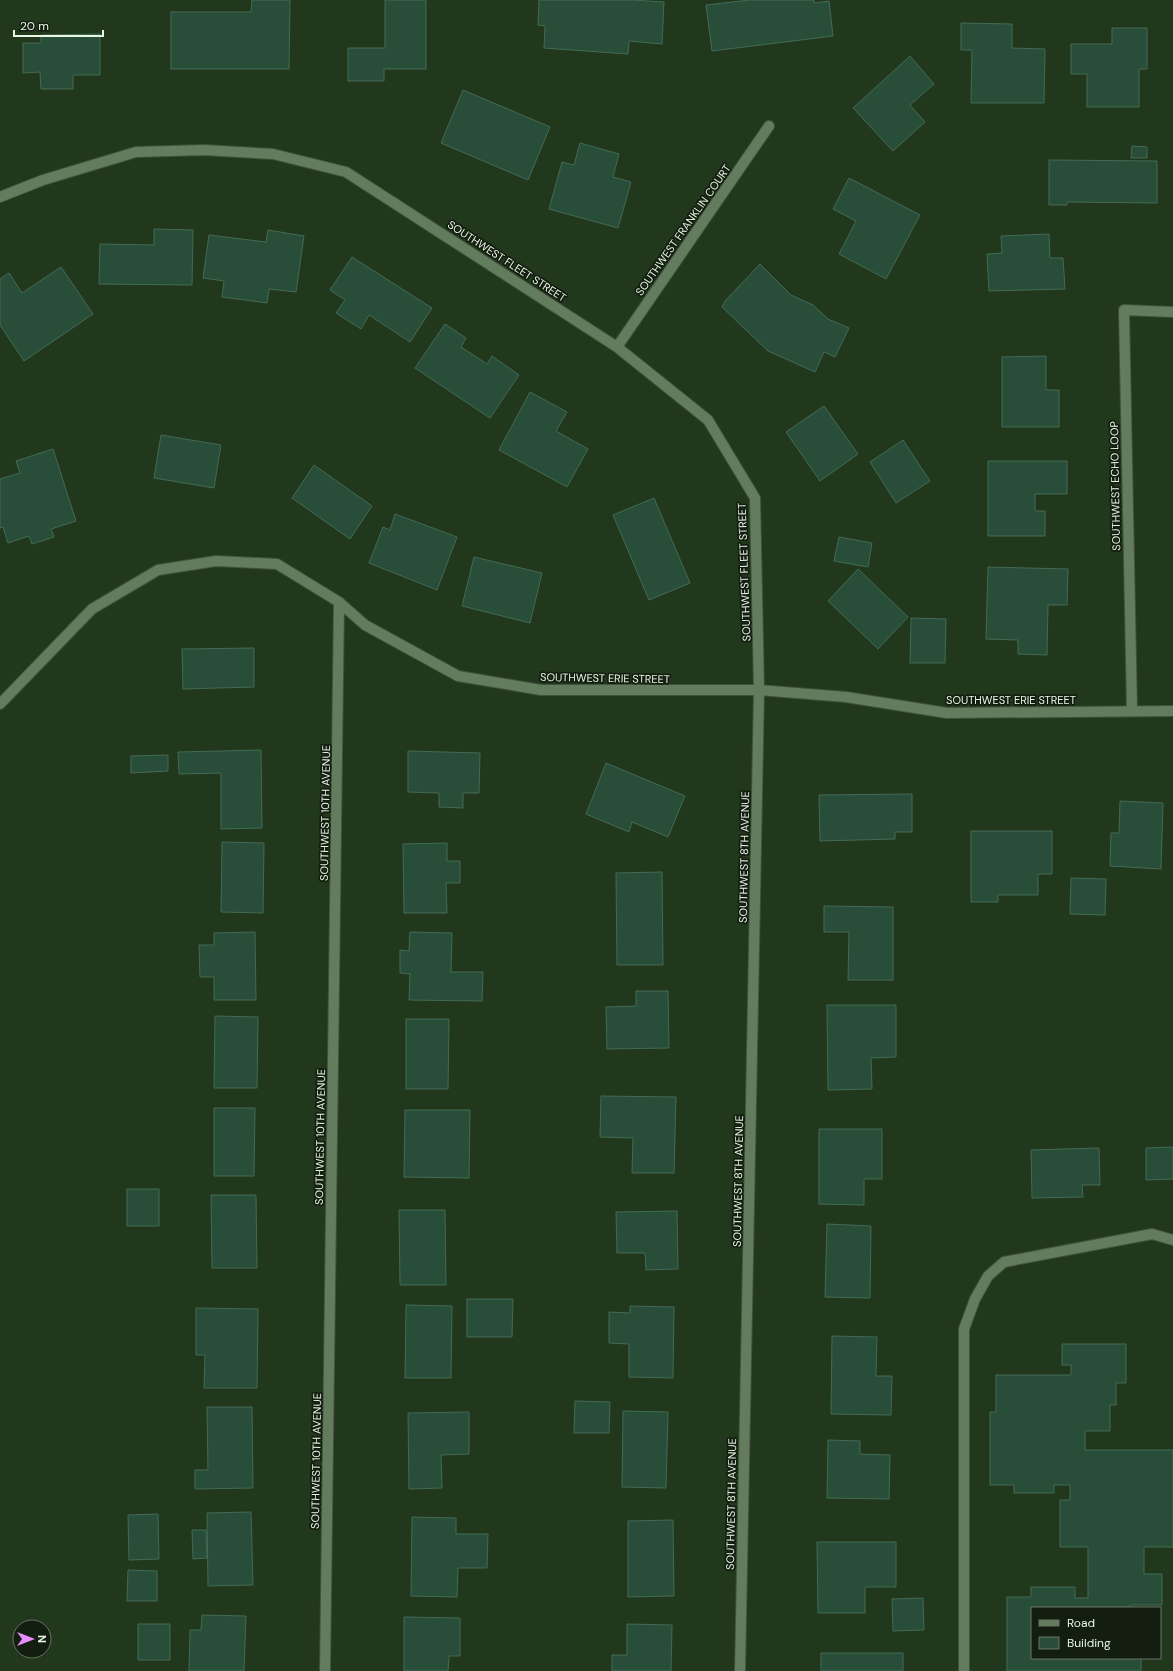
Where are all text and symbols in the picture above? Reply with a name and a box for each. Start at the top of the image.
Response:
scale bar [14,12,103,38]
text: 20 m [20,18,49,34]
street label: SOUTHWEST FRANKLIN COURT [632,162,734,298]
street label: SOUTHWEST FLEET STREET [445,217,569,305]
street label: SOUTHWEST ECHO LOOP [1107,421,1123,551]
street label: SOUTHWEST FLEET STREET [735,502,753,642]
street label: SOUTHWEST ERIE STREET [540,670,670,686]
street label: SOUTHWEST ERIE STREET [946,693,1076,707]
street label: SOUTHWEST 10TH AVENUE [317,745,333,881]
street label: SOUTHWEST 8TH AVENUE [736,791,752,923]
street label: SOUTHWEST 10TH AVENUE [312,1069,328,1205]
street label: SOUTHWEST 8TH AVENUE [730,1115,746,1247]
street label: SOUTHWEST 10TH AVENUE [308,1393,324,1529]
street label: SOUTHWEST 8TH AVENUE [723,1438,739,1570]
legend [1031,1607,1161,1659]
text: Road [1067,1615,1095,1631]
north arrow [12,1619,52,1659]
text: N [35,1635,49,1643]
text: Building [1067,1635,1111,1651]

